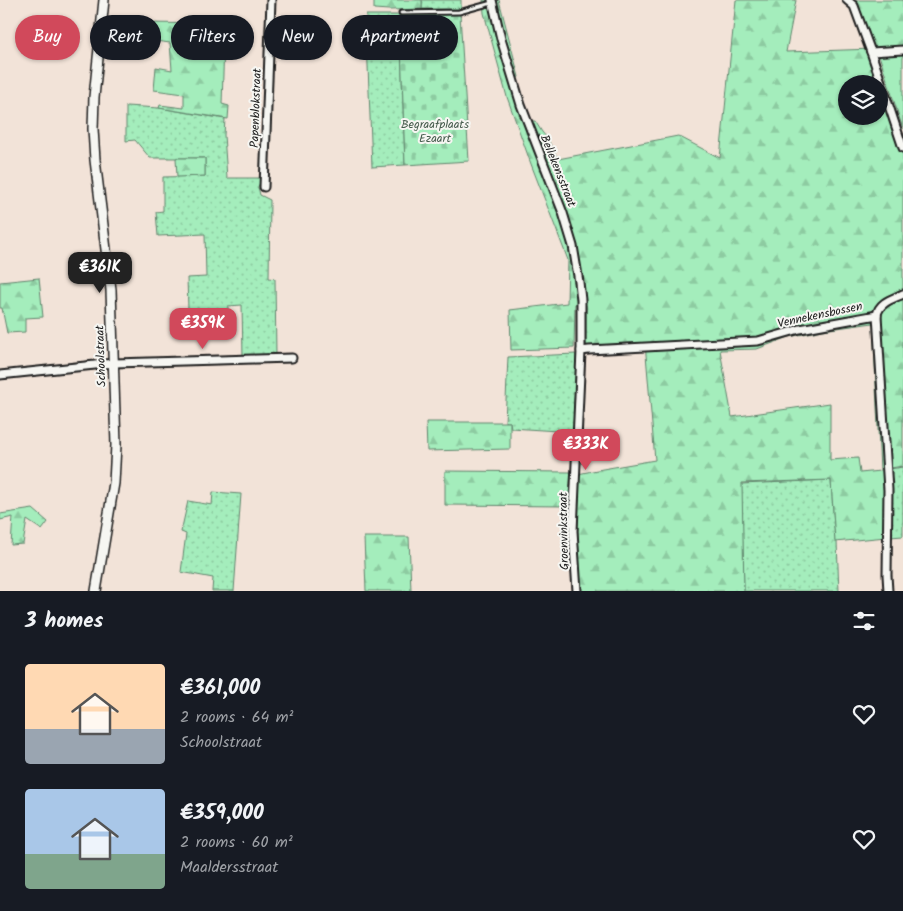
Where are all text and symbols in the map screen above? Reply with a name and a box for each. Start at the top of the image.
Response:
chip: Buy [15,15,80,60]
chip: Rent [90,15,161,60]
chip: Filters [171,15,254,60]
chip: New [264,15,332,60]
chip: Apartment [342,15,458,60]
street label: Papenblokstraat [245,68,267,148]
map controls [838,75,888,125]
button: layers [838,75,888,125]
park label: Begraafplaats Ezaart [401,115,469,148]
street label: Bellekensstraat [535,132,581,210]
pin: €361K [65,252,135,294]
text: €361K [79,255,121,280]
street label: Vennekensbossen [776,297,864,333]
pin: €359K [168,308,238,350]
text: €359K [181,311,225,336]
street label: Schoolstraat [90,325,112,387]
pin: €333K [551,428,621,471]
text: €333K [563,432,609,457]
street label: Groenvinkstraat [554,491,574,570]
text: 3 homes [25,605,103,638]
icon: filters [850,607,878,635]
text: €361,000 [180,672,260,705]
icon: home [65,684,125,744]
icon: heart [850,700,878,728]
text: 2 rooms · 64 m² [180,705,293,730]
text: Schoolstraat [180,730,262,755]
text: €359,000 [180,797,264,830]
icon: home [65,809,125,869]
icon: heart [850,825,878,853]
text: 2 rooms · 60 m² [180,830,293,855]
text: Maaldersstraat [180,855,278,880]

